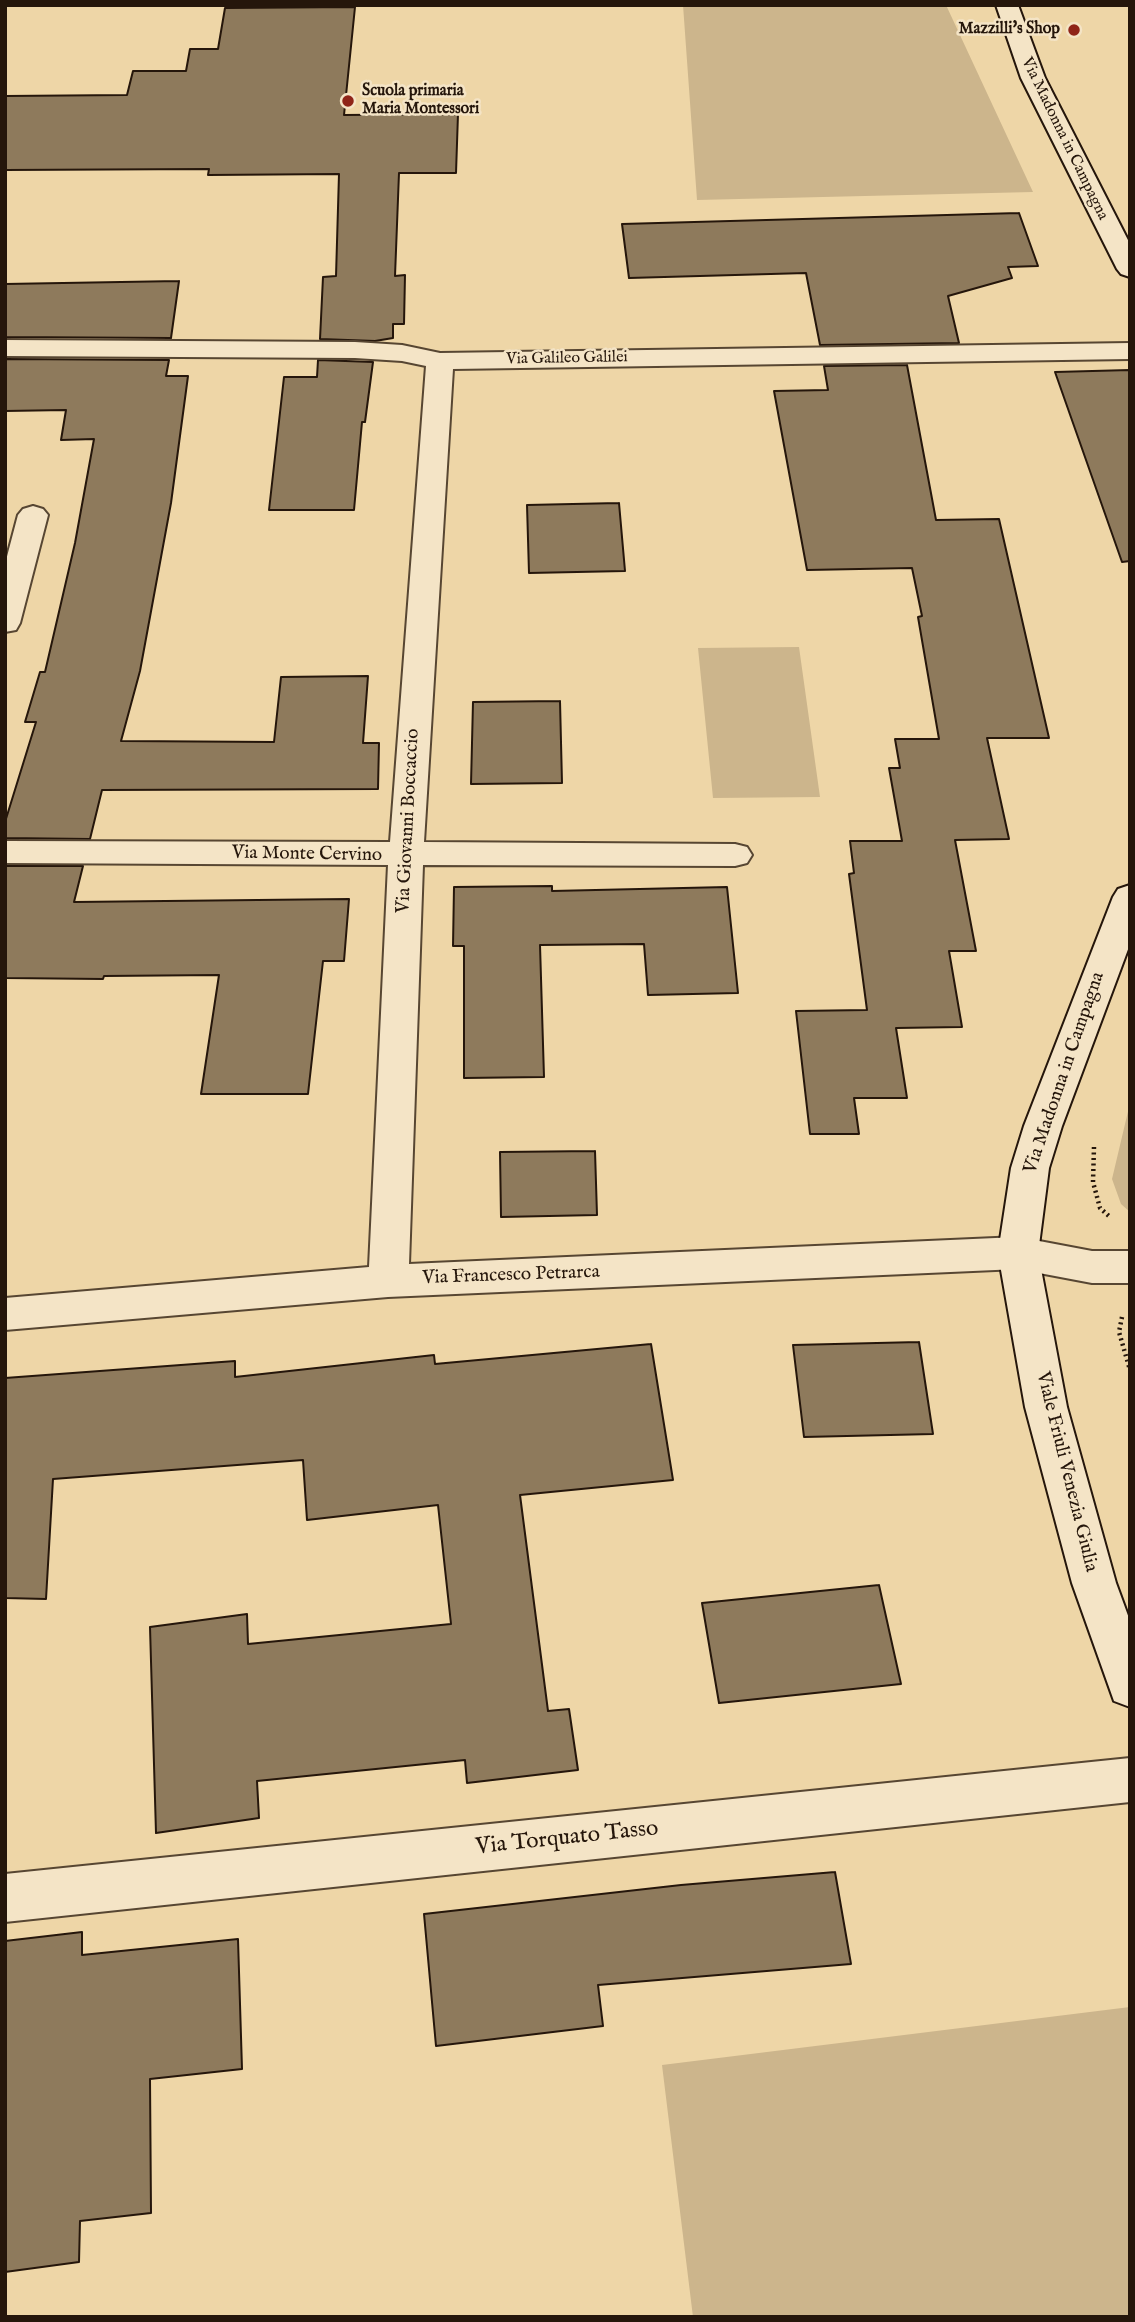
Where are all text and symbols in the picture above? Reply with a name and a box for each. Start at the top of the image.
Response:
place label: Mazzilli's Shop [959,20,1060,40]
marker: Mazzilli's Shop [1066,22,1082,38]
street label: Via Madonna in Campagna [1016,55,1112,223]
place label: Scuola primaria Maria Montessori [362,82,479,120]
marker: Scuola primaria Maria Montessori [340,93,356,109]
street label: Via Galileo Galilei [506,348,628,370]
street label: Via Giovanni Boccaccio [393,728,425,914]
street label: Via Monte Cervino [232,842,382,868]
street label: Via Madonna in Campagna [1020,969,1110,1177]
street label: Via Francesco Petrarca [422,1262,600,1290]
street label: Viale Friuli Venezia Giulia [1030,1370,1102,1574]
street label: Via Torquato Tasso [474,1816,660,1862]

